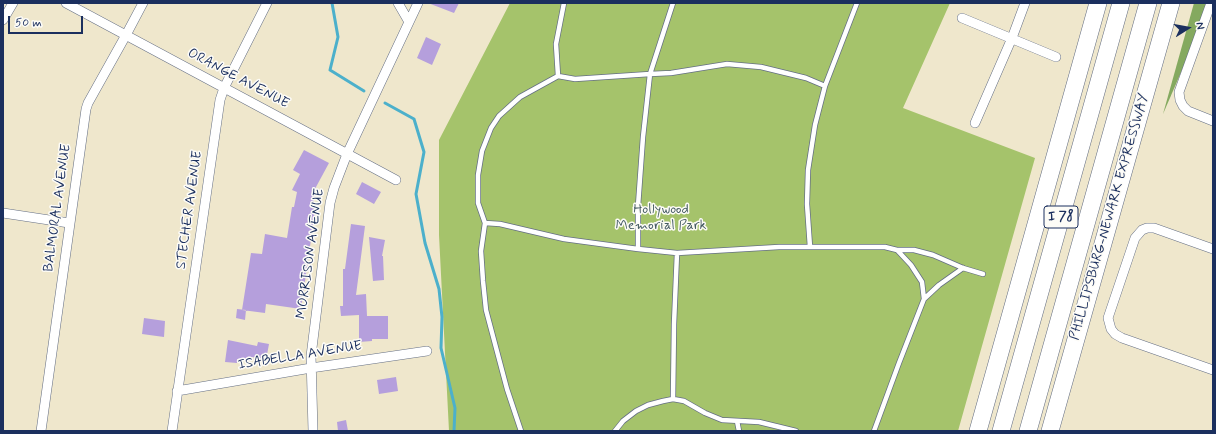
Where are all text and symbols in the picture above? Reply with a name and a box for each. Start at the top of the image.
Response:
scale bar [10,8,85,34]
north arrow [1168,8,1208,48]
text: 50 m [15,15,42,31]
text: N [1192,21,1207,31]
street label: ORANGE AVENUE [185,45,291,113]
street label: PHILLIPSBURG-NEWARK EXPRESSWAY [1067,92,1153,342]
street label: BALMORAL AVENUE [41,143,75,273]
street label: STECHER AVENUE [173,150,207,270]
street label: MORRISON AVENUE [294,188,328,320]
park label: Hollywood Memorial Park [616,202,706,234]
road number: I 78 [1044,206,1078,228]
street label: ISABELLA AVENUE [237,338,363,374]

